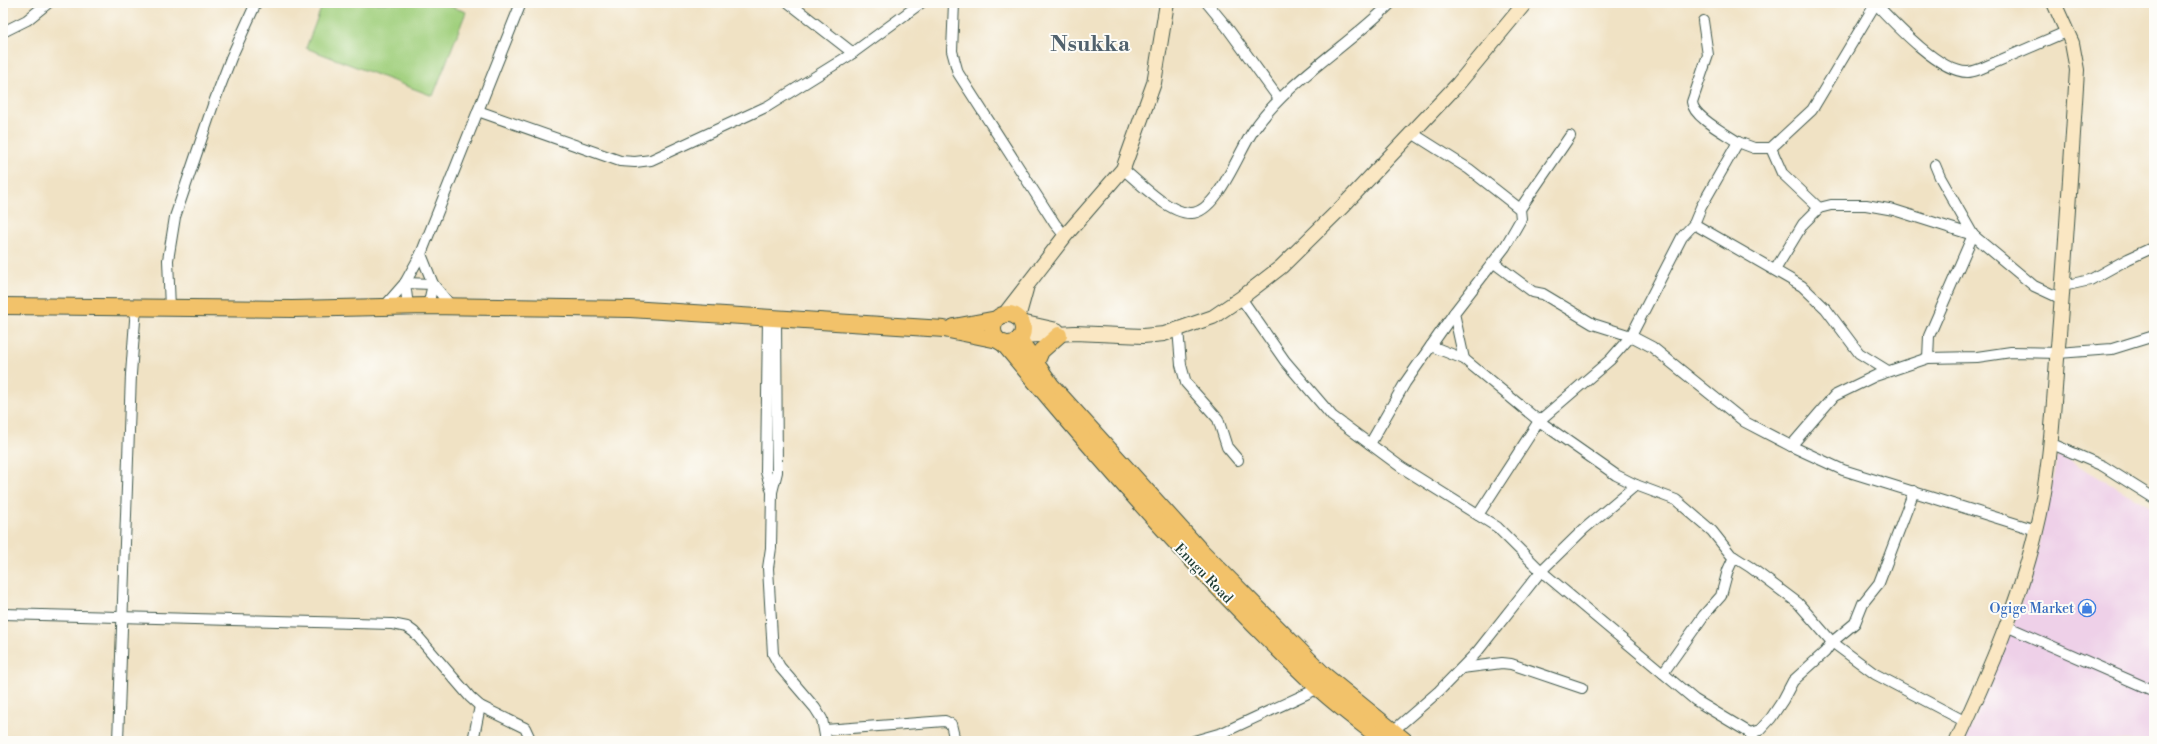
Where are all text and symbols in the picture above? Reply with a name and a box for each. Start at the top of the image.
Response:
district label: Nsukka [1050,31,1131,58]
street label: Enugu Road [1170,540,1236,608]
shop icon: Ogige Market [2077,598,2097,618]
place label: Ogige Market [1990,600,2074,618]

